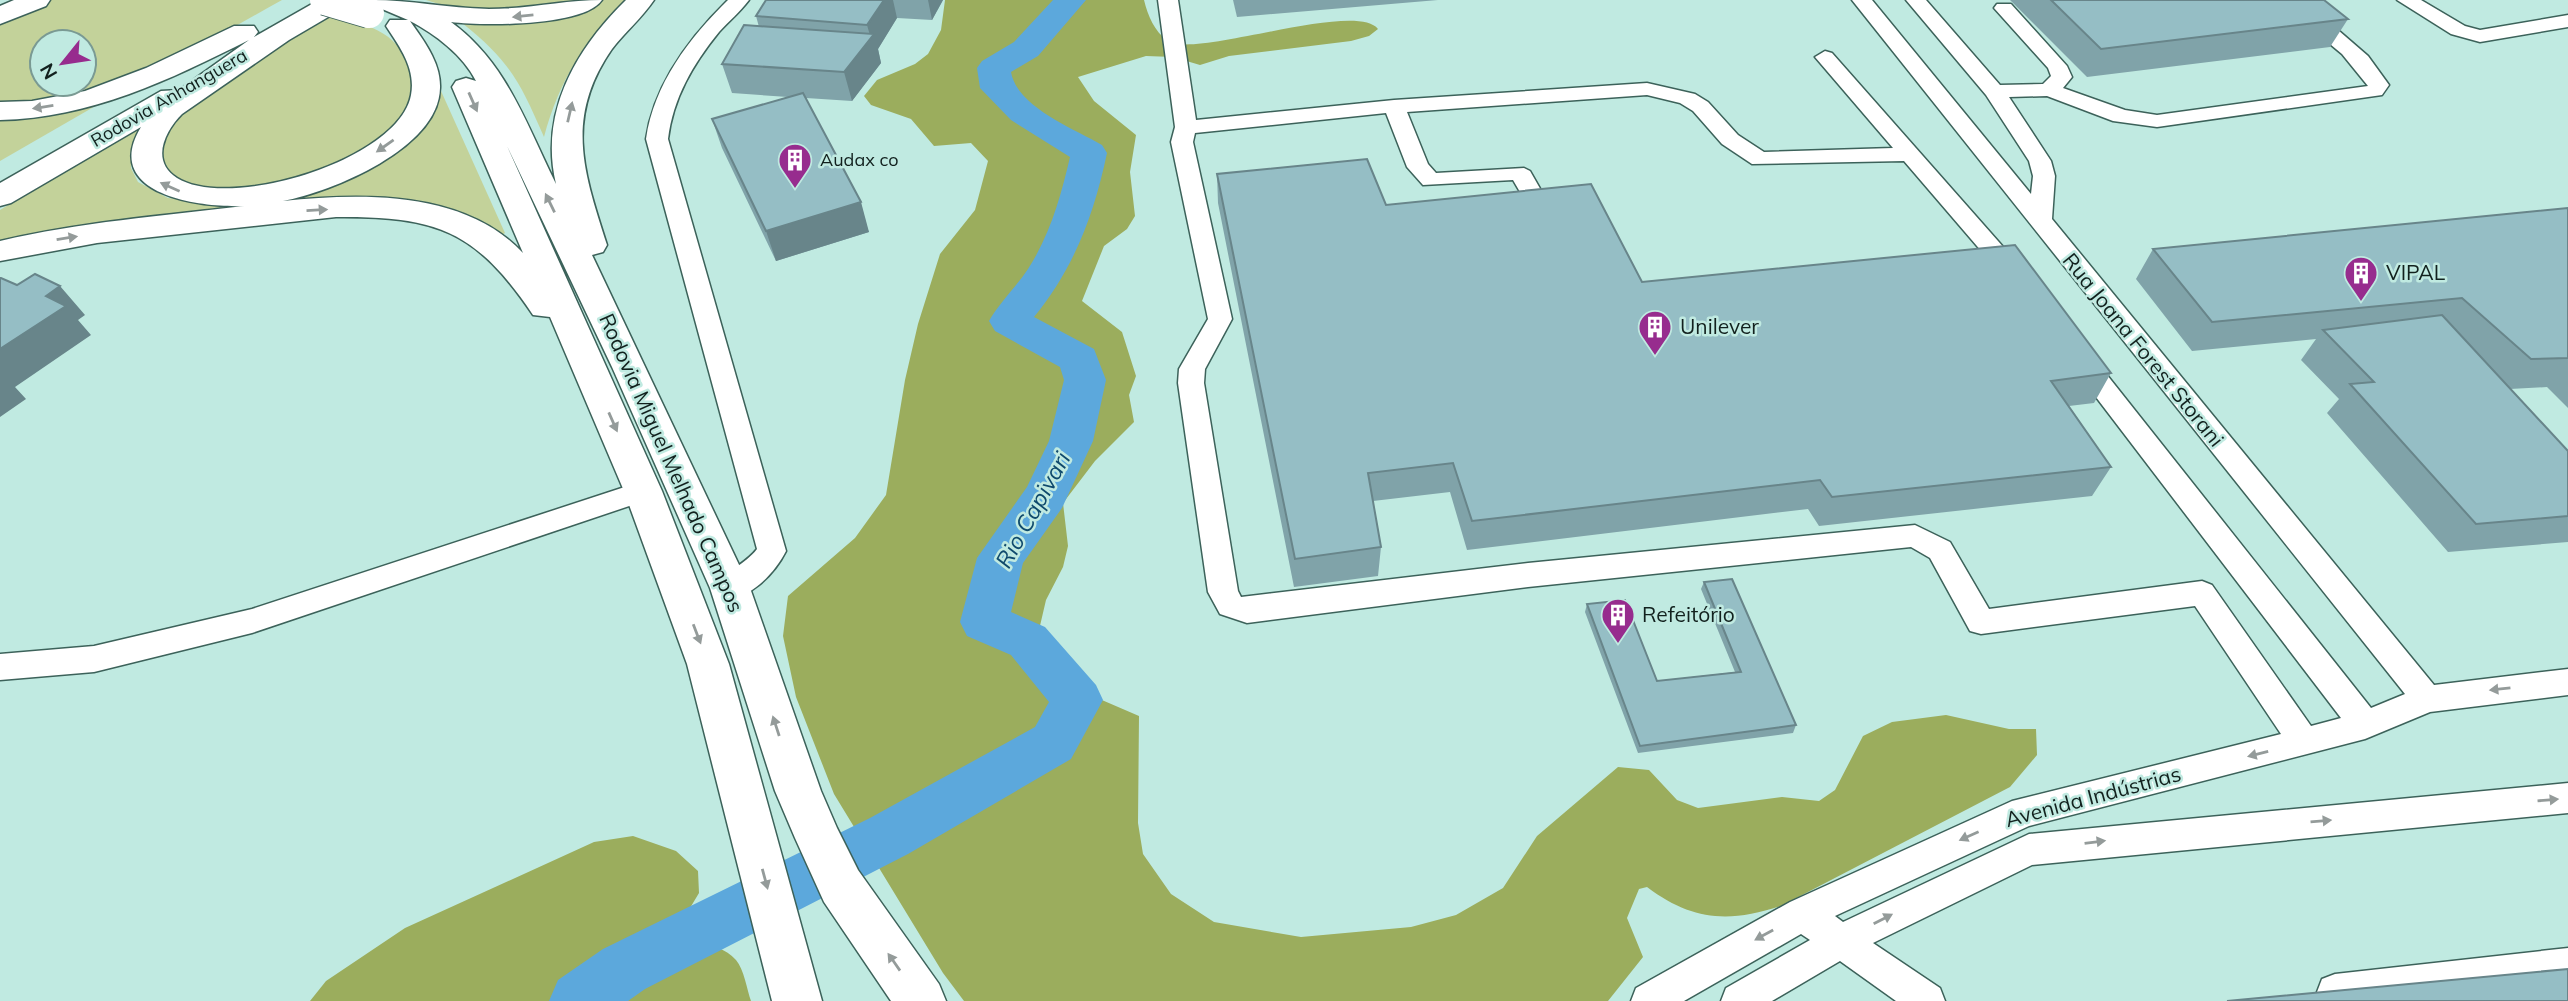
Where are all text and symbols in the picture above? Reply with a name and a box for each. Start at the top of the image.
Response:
one-way arrow [512,11,534,22]
north arrow [28,28,98,98]
street label: Rodovia Anhanguera [86,43,251,152]
text: N [34,59,62,84]
one-way arrow [468,91,479,112]
one-way arrow [565,101,576,123]
one-way arrow [32,102,54,113]
one-way arrow [376,139,394,153]
building icon: Audax co [776,141,814,190]
place label: Audax co [820,148,899,171]
one-way arrow [160,181,181,192]
one-way arrow [545,193,556,213]
one-way arrow [307,204,329,215]
one-way arrow [56,232,78,243]
street label: Rua Joana Forest Storani [2058,247,2230,452]
building icon: VIPAL [2342,254,2380,303]
place label: VIPAL [2386,259,2446,285]
building icon: Unilever [1636,308,1674,357]
street label: Rodovia Miguel Melhado Campos [594,309,750,616]
place label: Unilever [1680,313,1759,339]
one-way arrow [607,412,619,432]
water label: Rio Capivari [989,446,1077,573]
building icon: Refeitório [1599,596,1637,645]
place label: Refeitório [1642,601,1735,627]
one-way arrow [692,623,703,644]
one-way arrow [2489,684,2511,695]
one-way arrow [770,715,781,736]
one-way arrow [2247,749,2269,760]
street label: Avenida Indústrias [2002,760,2184,832]
one-way arrow [2537,794,2559,805]
one-way arrow [2310,815,2332,826]
one-way arrow [1959,830,1979,841]
one-way arrow [2084,837,2106,848]
one-way arrow [760,869,770,890]
one-way arrow [1873,914,1893,925]
one-way arrow [1755,929,1774,941]
one-way arrow [887,953,901,971]

